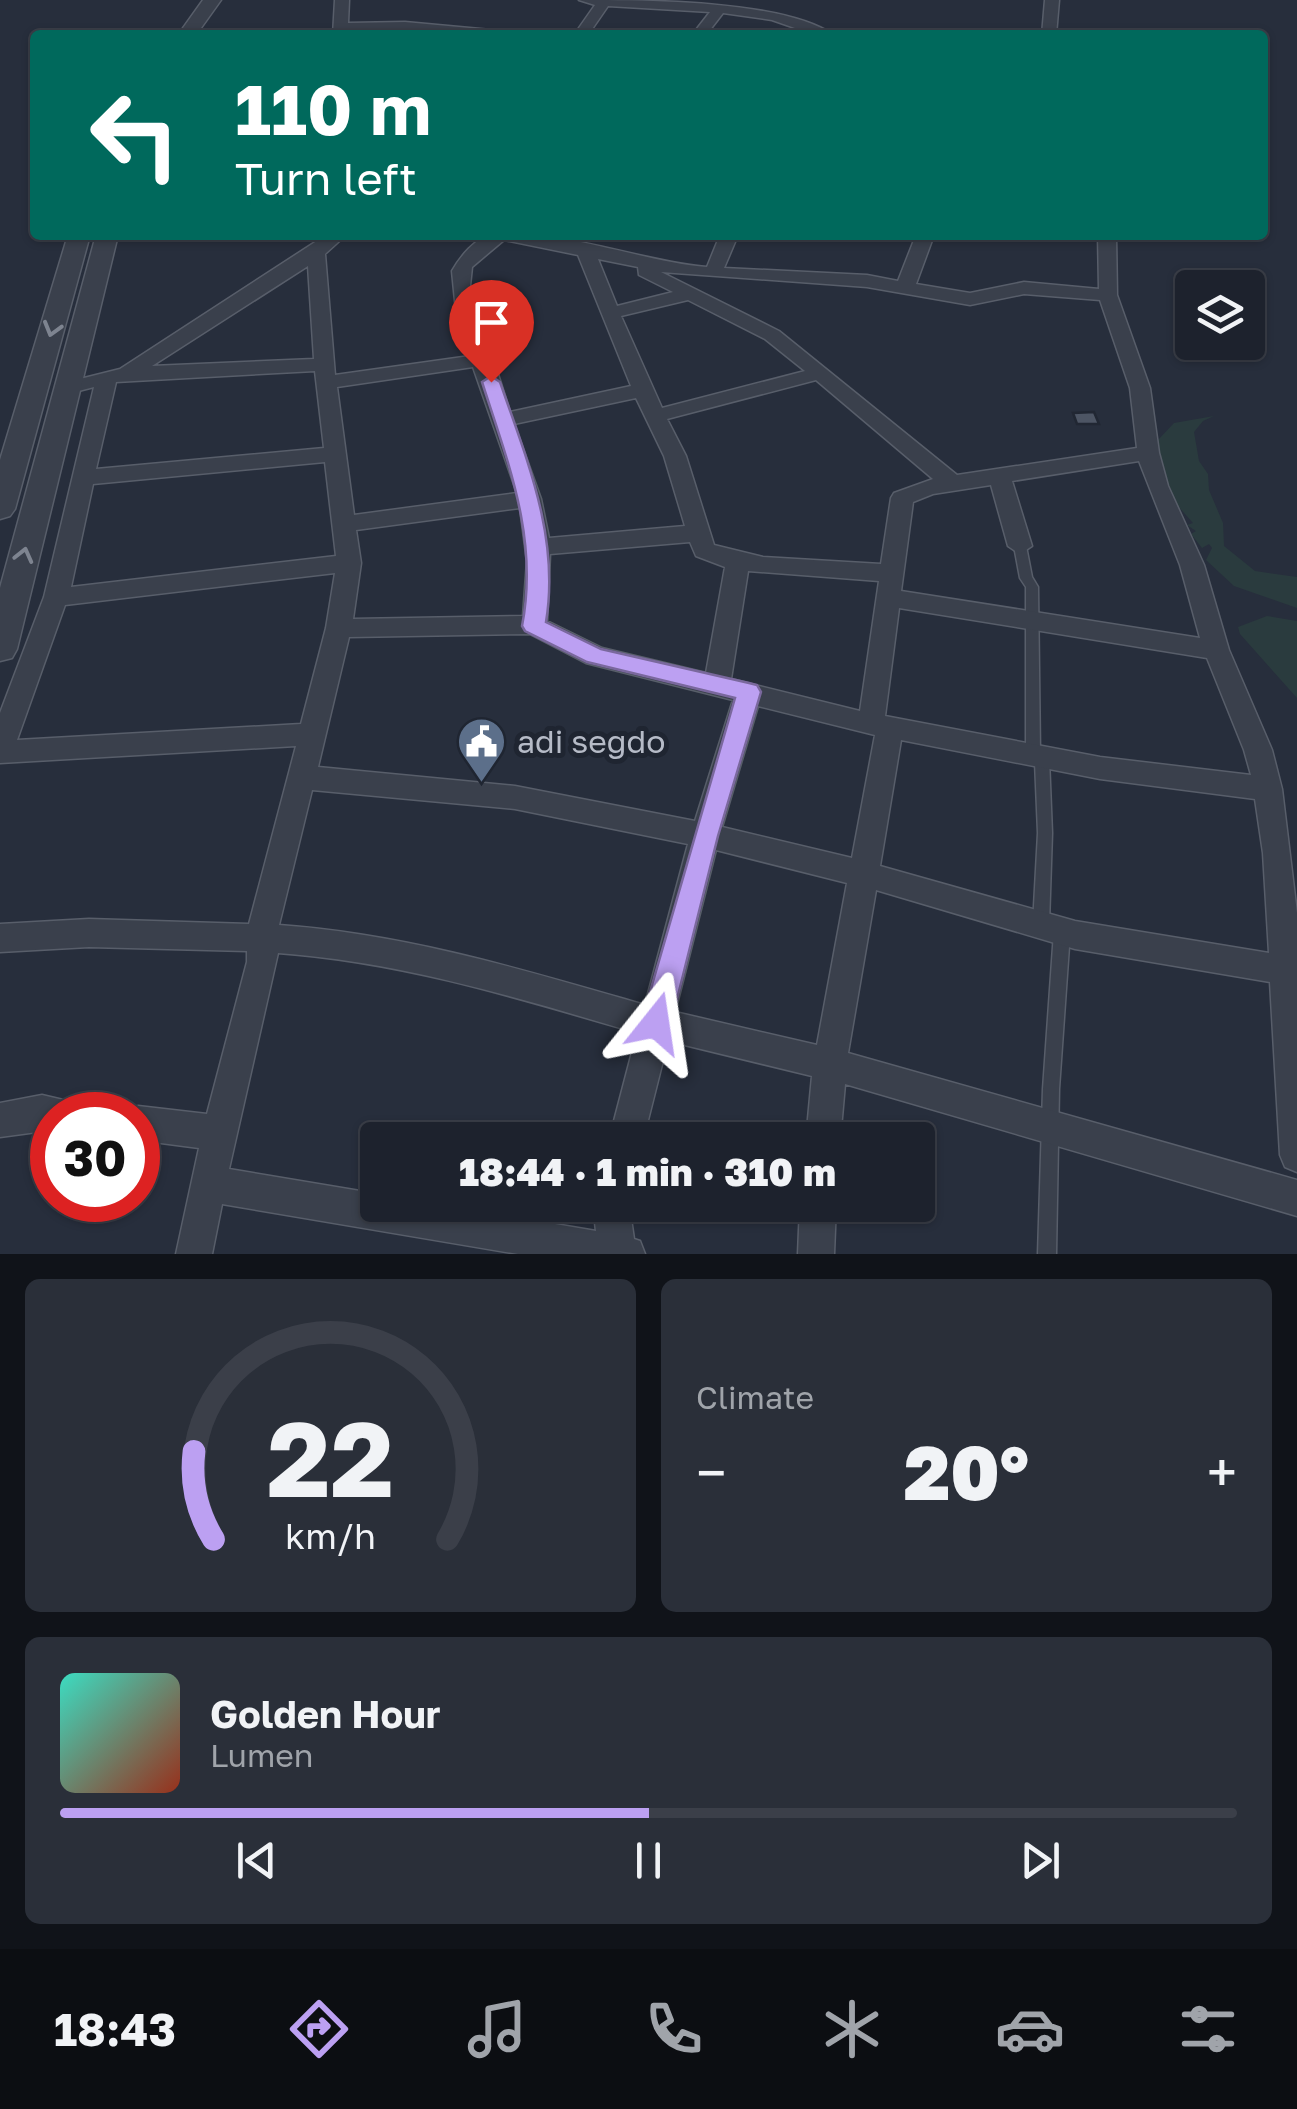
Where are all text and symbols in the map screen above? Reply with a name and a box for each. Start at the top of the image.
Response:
text: 110 m [235,66,431,150]
icon: left [70,70,200,200]
text: Turn left [235,151,417,205]
map controls [1175,270,1265,360]
button: layers [1175,270,1265,360]
pin [449,280,534,383]
icon: arrive [464,295,519,350]
one-way arrow [43,320,64,337]
one-way arrow [13,547,34,564]
public building icon: adi segdo [456,716,508,784]
place label: adi segdo [517,722,665,760]
position arrow [604,971,708,1075]
speed limit sign: 30 [30,1092,160,1222]
text: 18:44 · 1 min · 310 m [459,1149,836,1194]
text: Climate [696,1378,814,1416]
text: 22 [267,1395,394,1520]
text: 20° [904,1426,1029,1517]
text: − [696,1439,726,1505]
text: + [1207,1439,1237,1505]
text: km/h [285,1514,376,1557]
text: Golden Hour [210,1691,441,1736]
text: Lumen [210,1736,314,1774]
icon: previous [229,1833,284,1888]
icon: pause [621,1833,676,1888]
icon: next [1013,1833,1068,1888]
icon: directions [284,1994,354,2064]
icon: music [462,1994,532,2064]
icon: phone [639,1994,709,2064]
icon: climate [817,1994,887,2064]
icon: car [995,1994,1065,2064]
icon: filters [1173,1994,1243,2064]
text: 18:43 [54,2002,176,2056]

